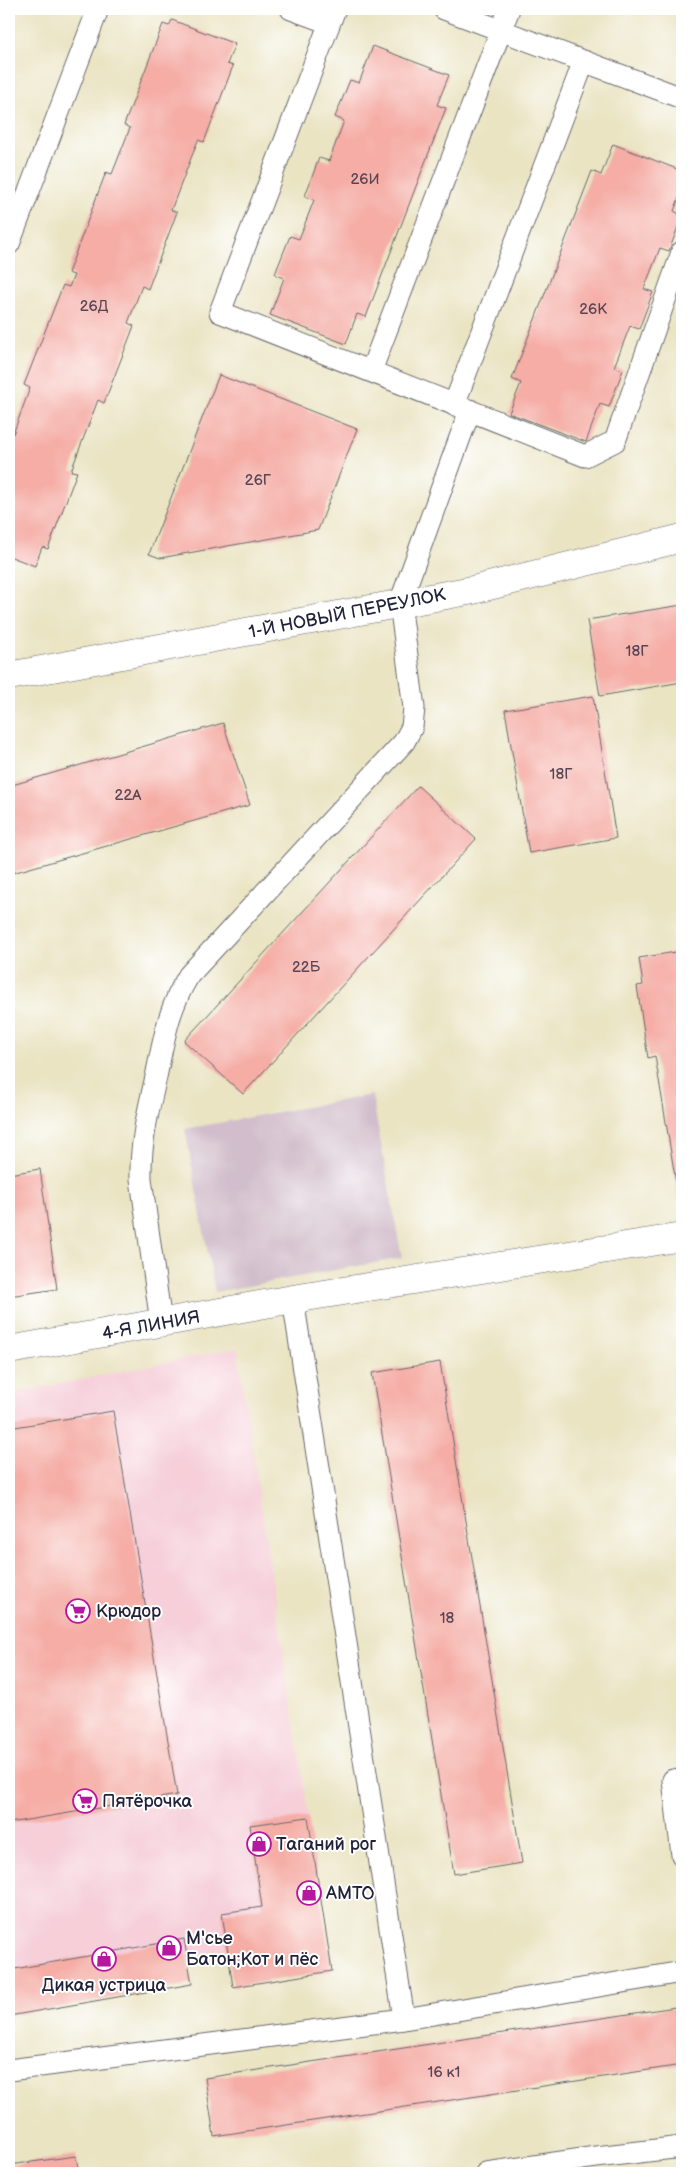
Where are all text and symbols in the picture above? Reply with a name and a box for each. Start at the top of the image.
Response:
house number: 26И [350,170,380,189]
house number: 26Д [80,297,109,316]
house number: 26К [579,300,607,319]
house number: 26Г [245,471,272,490]
street label: 1-Й НОВЫЙ ПЕРЕУЛОК [247,584,448,643]
house number: 18Г [626,642,649,661]
house number: 18Г [550,765,573,784]
house number: 22А [115,786,142,805]
house number: 22Б [292,958,321,977]
street label: 4-Я ЛИНИЯ [100,1307,202,1344]
supermarket icon: Крюдор [65,1598,91,1624]
place label: Крюдор [96,1601,161,1622]
house number: 18 [440,1609,455,1628]
supermarket icon: Пятёрочка [72,1788,98,1814]
place label: Пятёрочка [102,1791,193,1812]
shop icon: Таганий рог [246,1831,272,1857]
place label: Таганий рог [276,1834,376,1855]
shop icon: АМТО [296,1880,322,1906]
place label: АМТО [325,1883,375,1904]
place label: М'сье Батон;Кот и пёс [186,1928,319,1970]
shop icon: М'сье Батон;Кот и пёс [156,1935,182,1961]
shop icon: Дикая устрица [91,1946,117,1972]
place label: Дикая устрица [42,1975,167,1996]
house number: 16 к1 [428,2063,460,2082]

